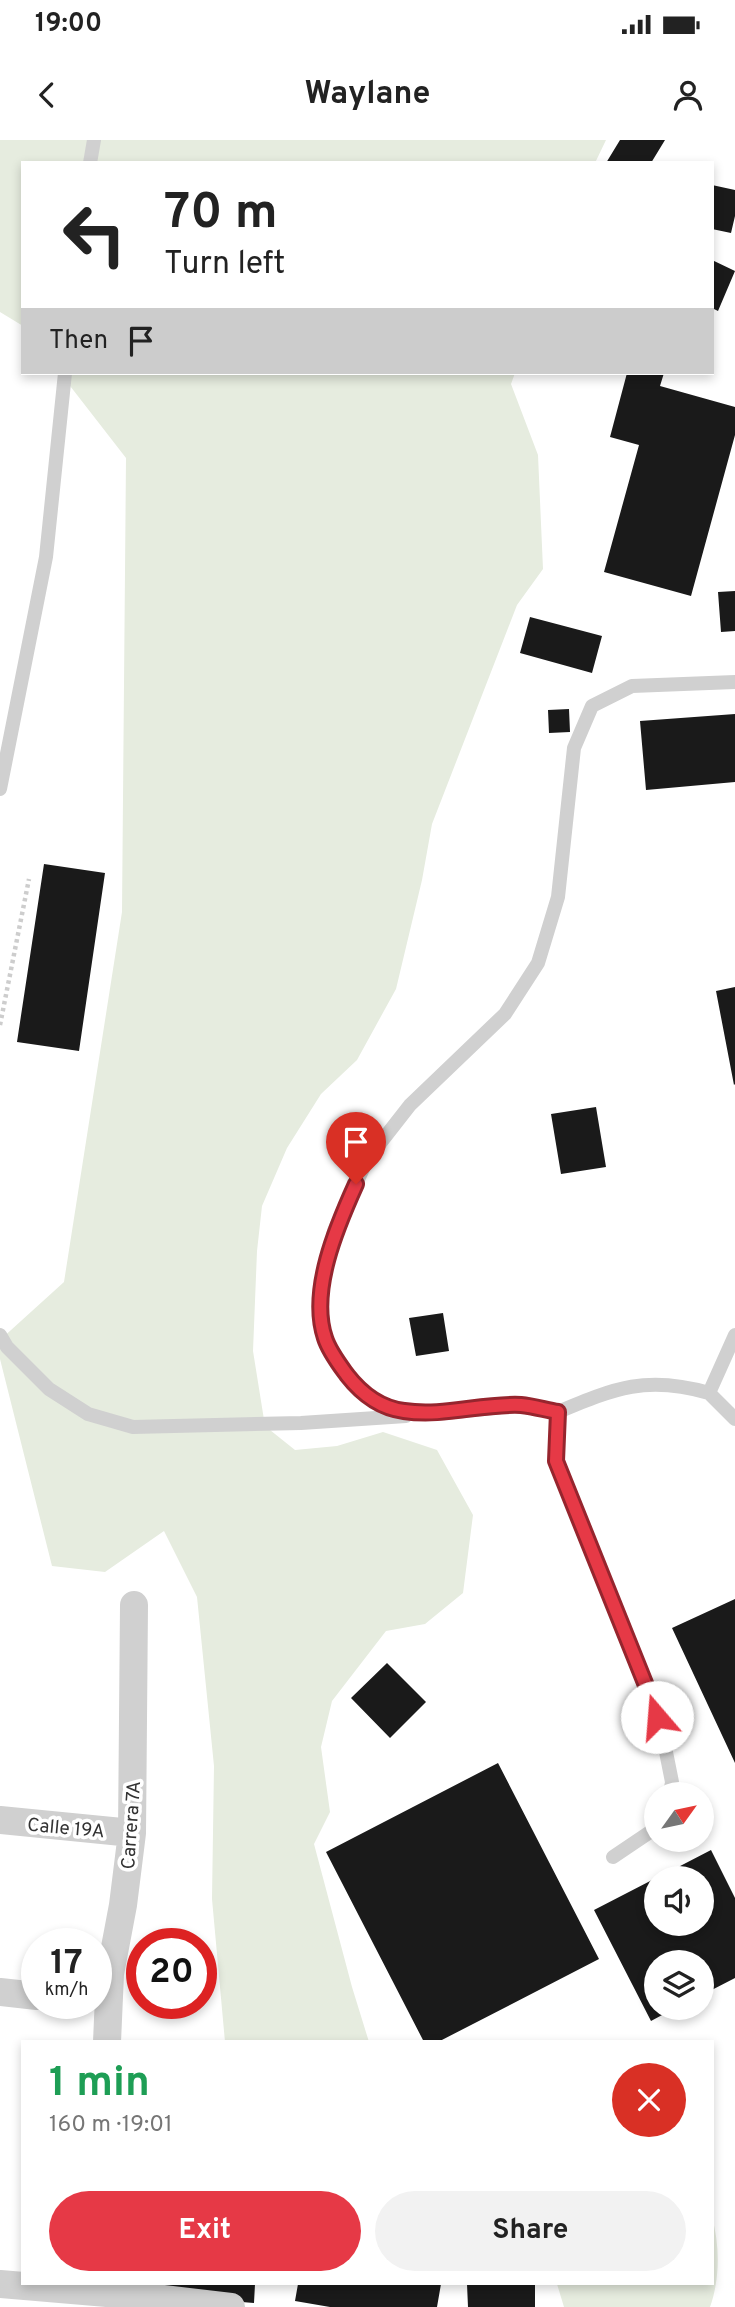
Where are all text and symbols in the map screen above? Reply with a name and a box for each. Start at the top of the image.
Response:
text: 19:00 [35,8,102,41]
text: Waylane [305,75,430,115]
icon: back [28,76,66,114]
icon: person [669,76,707,114]
text: 70 m [164,184,278,246]
icon: left [49,189,140,280]
text: Turn left [164,245,285,285]
icon: arrive [122,322,160,360]
text: Then [49,325,108,358]
pin [326,1112,386,1184]
icon: arrive [337,1123,375,1161]
position arrow [620,1680,694,1754]
street label: Carrera 7A [117,1780,147,1870]
north arrow [644,1782,714,1852]
map controls [644,1782,714,2020]
street label: Calle 19A [26,1814,105,1844]
button: sound [644,1866,714,1936]
speed limit sign: 20 [126,1928,217,2019]
text: 17 [50,1942,83,1986]
button: layers [644,1950,714,2020]
text: km/h [45,1979,88,2002]
text: 1 min [49,2058,150,2111]
button: close [612,2063,686,2137]
text: 160 m · 19:01 [49,2111,173,2140]
button: Exit [49,2191,361,2271]
button: Share [375,2191,686,2271]

